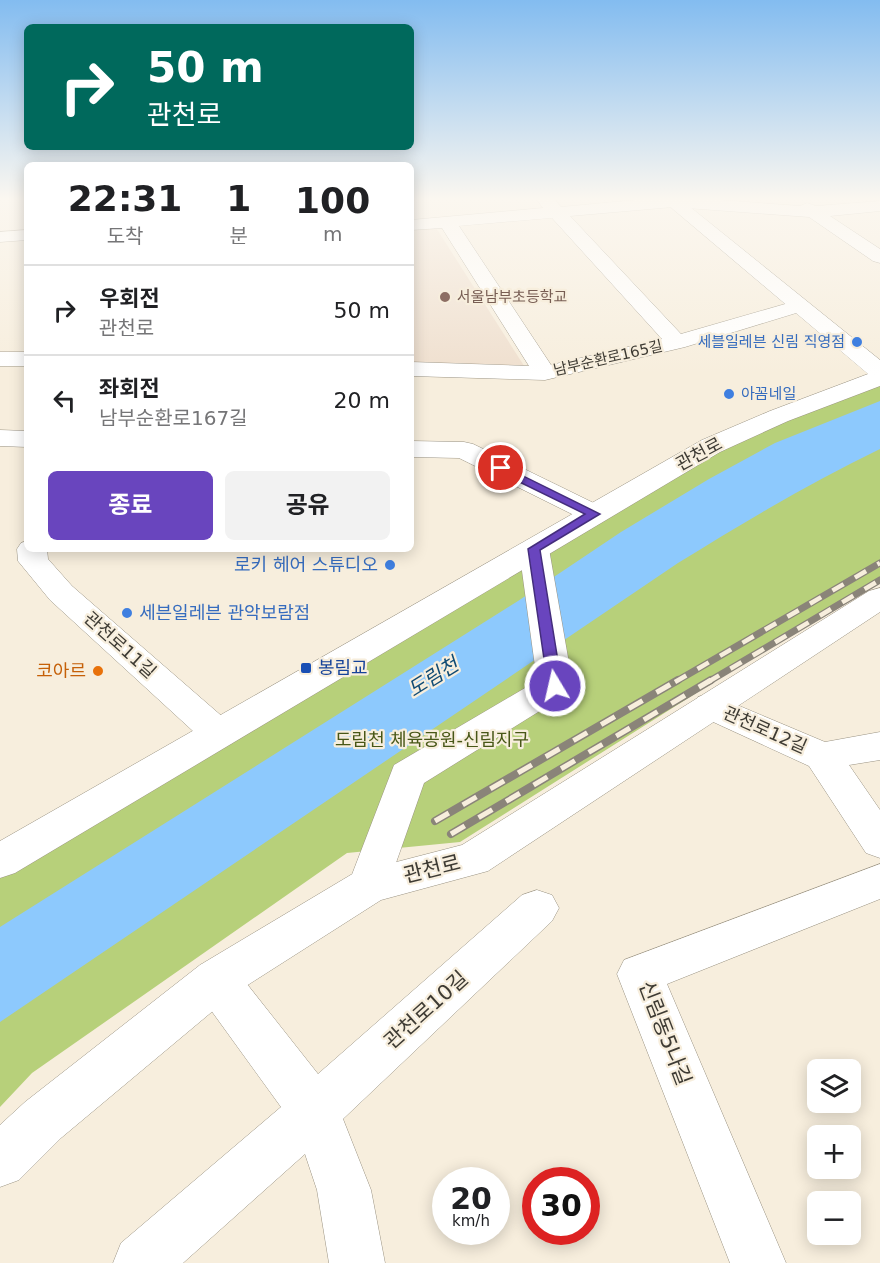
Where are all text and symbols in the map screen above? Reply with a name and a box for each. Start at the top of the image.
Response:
text: 50 m [147,43,264,92]
icon: right [48,48,126,126]
text: 관천로 [147,99,222,130]
text: 22:31 [68,178,182,219]
text: 1 [226,178,251,219]
text: 100 [295,180,370,221]
text: m [323,222,342,246]
text: 도착 [107,224,144,248]
text: 분 [230,224,248,248]
text: 우회전 [99,286,160,311]
place label: 서울남부초등학교 [457,288,567,306]
marker: 서울남부초등학교 [438,290,452,304]
icon: right [48,294,81,327]
text: 50 m [334,298,390,323]
text: 관천로 [99,316,154,340]
place label: 세블일레븐 신림 직영점 [697,333,845,351]
marker: 세블일레븐 신림 직영점 [850,335,864,349]
street label: 남부순환로165길 [552,337,664,379]
text: 좌회전 [99,376,160,401]
icon: left [48,384,81,417]
place label: 아꼼네일 [741,385,796,403]
marker: 아꼼네일 [722,387,736,401]
text: 20 m [334,388,390,413]
text: 남부순환로167길 [99,406,248,430]
street label: 관천로 [672,433,726,474]
pin [475,442,526,493]
icon: arrive [484,451,517,484]
button: 종료 [48,471,213,540]
button: 공유 [225,471,390,540]
place label: 로키 헤어 스튜디오 [234,554,378,575]
marker: 로키 헤어 스튜디오 [383,558,397,572]
place label: 세븐일레븐 관악보람점 [139,602,310,623]
marker: 세븐일레븐 관악보람점 [120,606,134,620]
street label: 관천로11길 [80,607,160,682]
water label: 도림천 [403,651,465,702]
position arrow [523,654,587,718]
place label: 봉림교 [318,657,368,678]
place label: 코아르 [36,660,86,681]
marker: 봉림교 [299,661,313,675]
marker: 코아르 [91,664,105,678]
street label: 관천로12길 [720,702,810,757]
park label: 도림천 체육공원-신림지구 [335,729,529,750]
street label: 관천로 [401,850,463,888]
street label: 관천로10길 [379,966,473,1054]
street label: 신림동5나길 [634,977,696,1089]
map controls [807,1059,861,1245]
button: layers [807,1059,861,1113]
button: + [807,1125,861,1179]
speed limit sign: 30 [522,1167,600,1245]
text: 20 [450,1181,492,1216]
button: − [807,1191,861,1245]
text: km/h [452,1212,490,1230]

